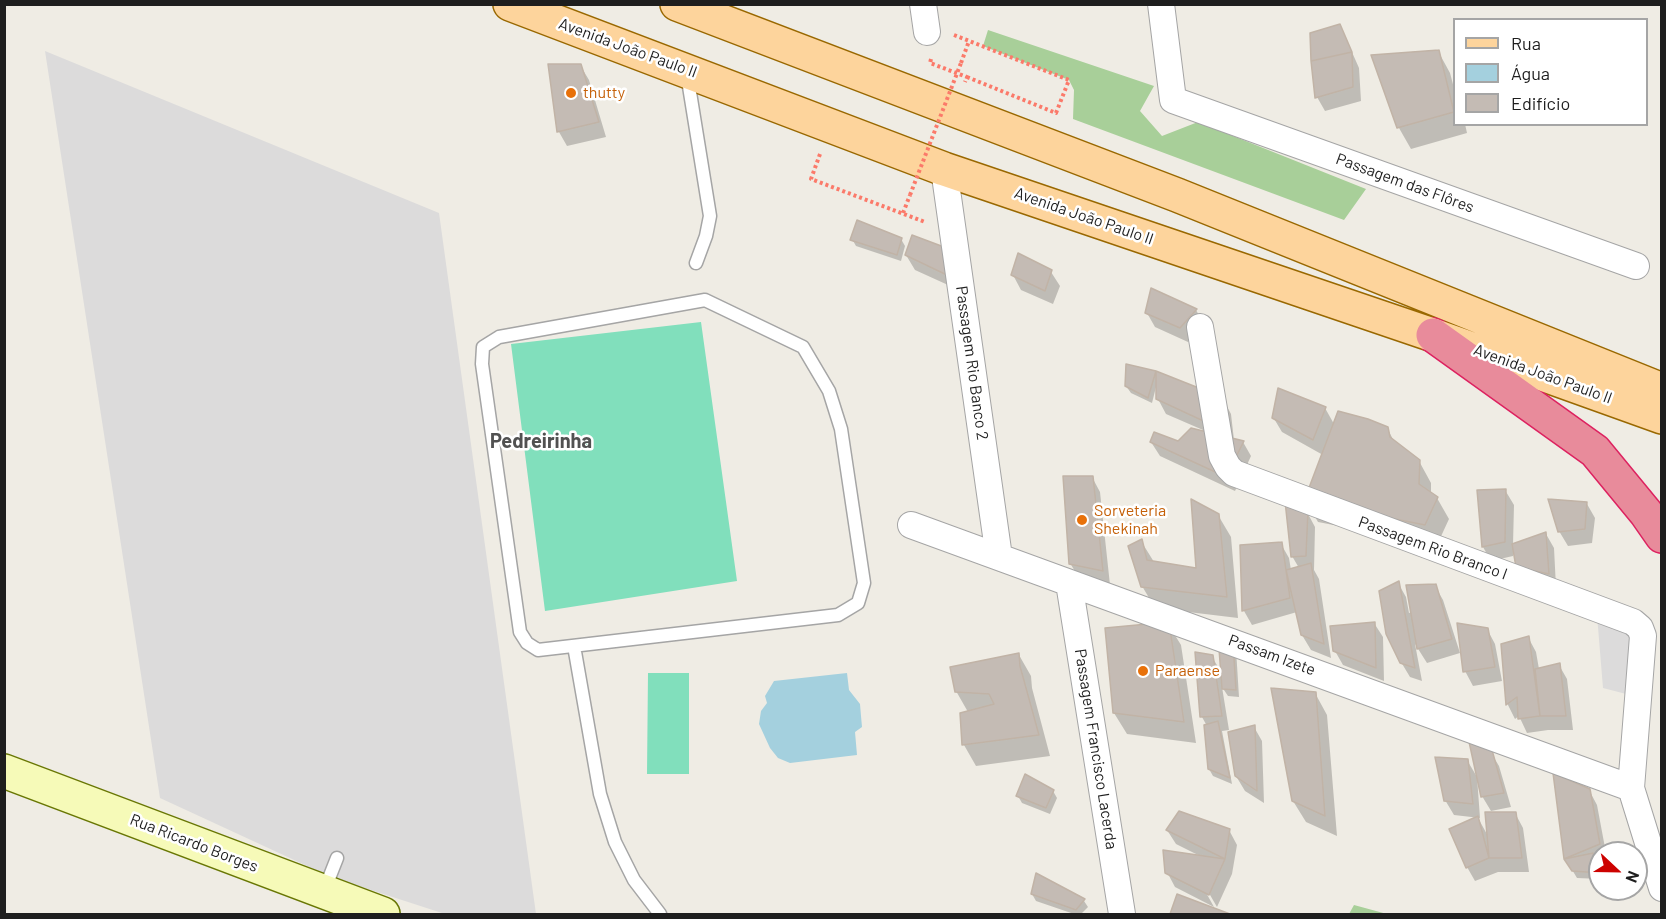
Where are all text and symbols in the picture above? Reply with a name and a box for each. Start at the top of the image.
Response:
street label: Avenida João Paulo II [556,14,700,82]
legend [1453,18,1648,126]
text: Rua [1511,32,1541,54]
text: Água [1511,62,1550,84]
place label: thutty [583,83,625,103]
marker: thutty [564,86,578,100]
text: Edifício [1511,92,1570,114]
street label: Passagem das Flôres [1333,149,1477,217]
street label: Avenida João Paulo II [1012,183,1156,249]
street label: Passagem Rio Banco 2 [952,285,992,441]
street label: Avenida João Paulo II [1471,340,1615,408]
district label: Pedreirinha [490,429,592,453]
place label: Sorveteria Shekinah [1094,501,1166,539]
street label: Passagem Rio Branco I [1356,512,1510,584]
marker: Sorveteria Shekinah [1075,513,1089,527]
street label: Passam Izete [1226,630,1318,680]
street label: Passagem Francisco Lacerda [1071,647,1121,851]
place label: Paraense [1155,661,1220,681]
marker: Paraense [1136,664,1150,678]
street label: Rua Ricardo Borges [127,810,261,876]
north arrow [1588,841,1648,901]
text: N [1623,869,1644,886]

